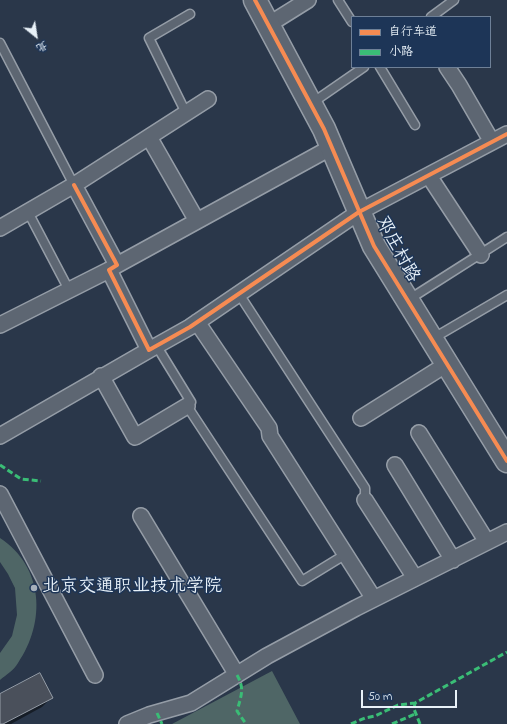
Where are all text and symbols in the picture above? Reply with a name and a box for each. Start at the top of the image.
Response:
north arrow [16,16,56,56]
legend [351,16,491,68]
text: 自行车道 [389,23,437,41]
text: 北 [33,37,51,56]
text: 小路 [389,43,413,61]
street label: 邓庄村路 [369,213,423,287]
place label: 北京交通职业技术学院 [42,577,222,599]
marker: 北京交通职业技术学院 [29,583,39,593]
scale bar [363,682,459,708]
text: 50 m [368,688,392,706]

